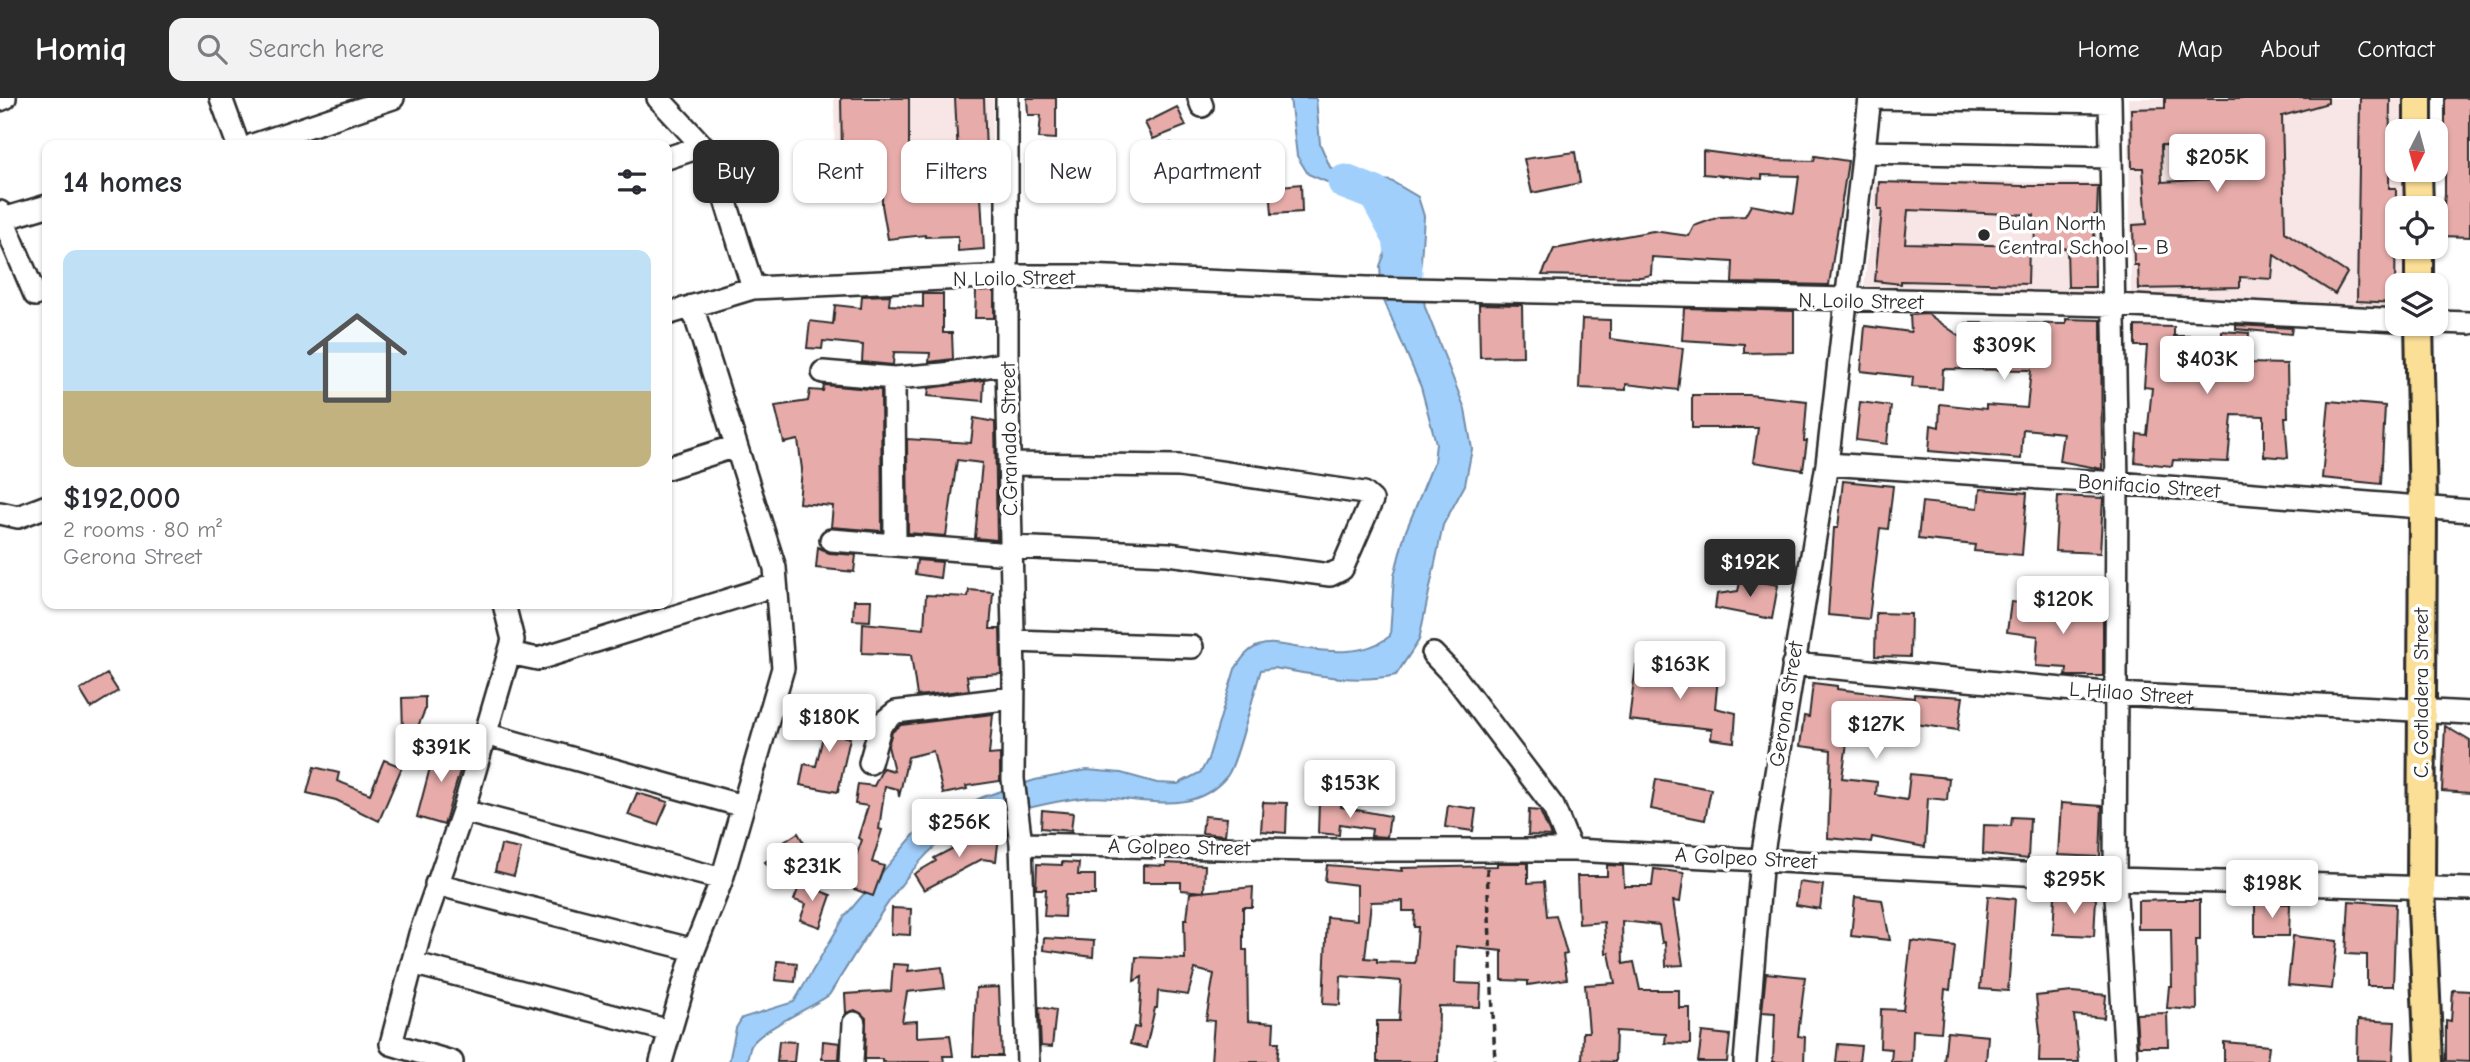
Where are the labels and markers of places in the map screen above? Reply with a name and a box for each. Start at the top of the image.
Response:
pin: $205K [2168,134,2266,194]
place label: Bulan North Central School – B [1998,211,2169,259]
marker: Bulan North Central School – B [1976,227,1992,243]
pin: $309K [1955,322,2053,382]
pin: $403K [2158,336,2256,396]
pin: $192K [1701,540,1799,599]
pin: $120K [2014,576,2112,636]
pin: $163K [1631,642,1729,701]
pin: $180K [780,694,878,754]
pin: $127K [1827,702,1925,761]
pin: $391K [392,724,490,784]
pin: $153K [1301,760,1399,820]
pin: $256K [910,800,1008,859]
pin: $231K [763,844,861,903]
pin: $295K [2025,856,2123,916]
pin: $198K [2223,860,2321,920]

